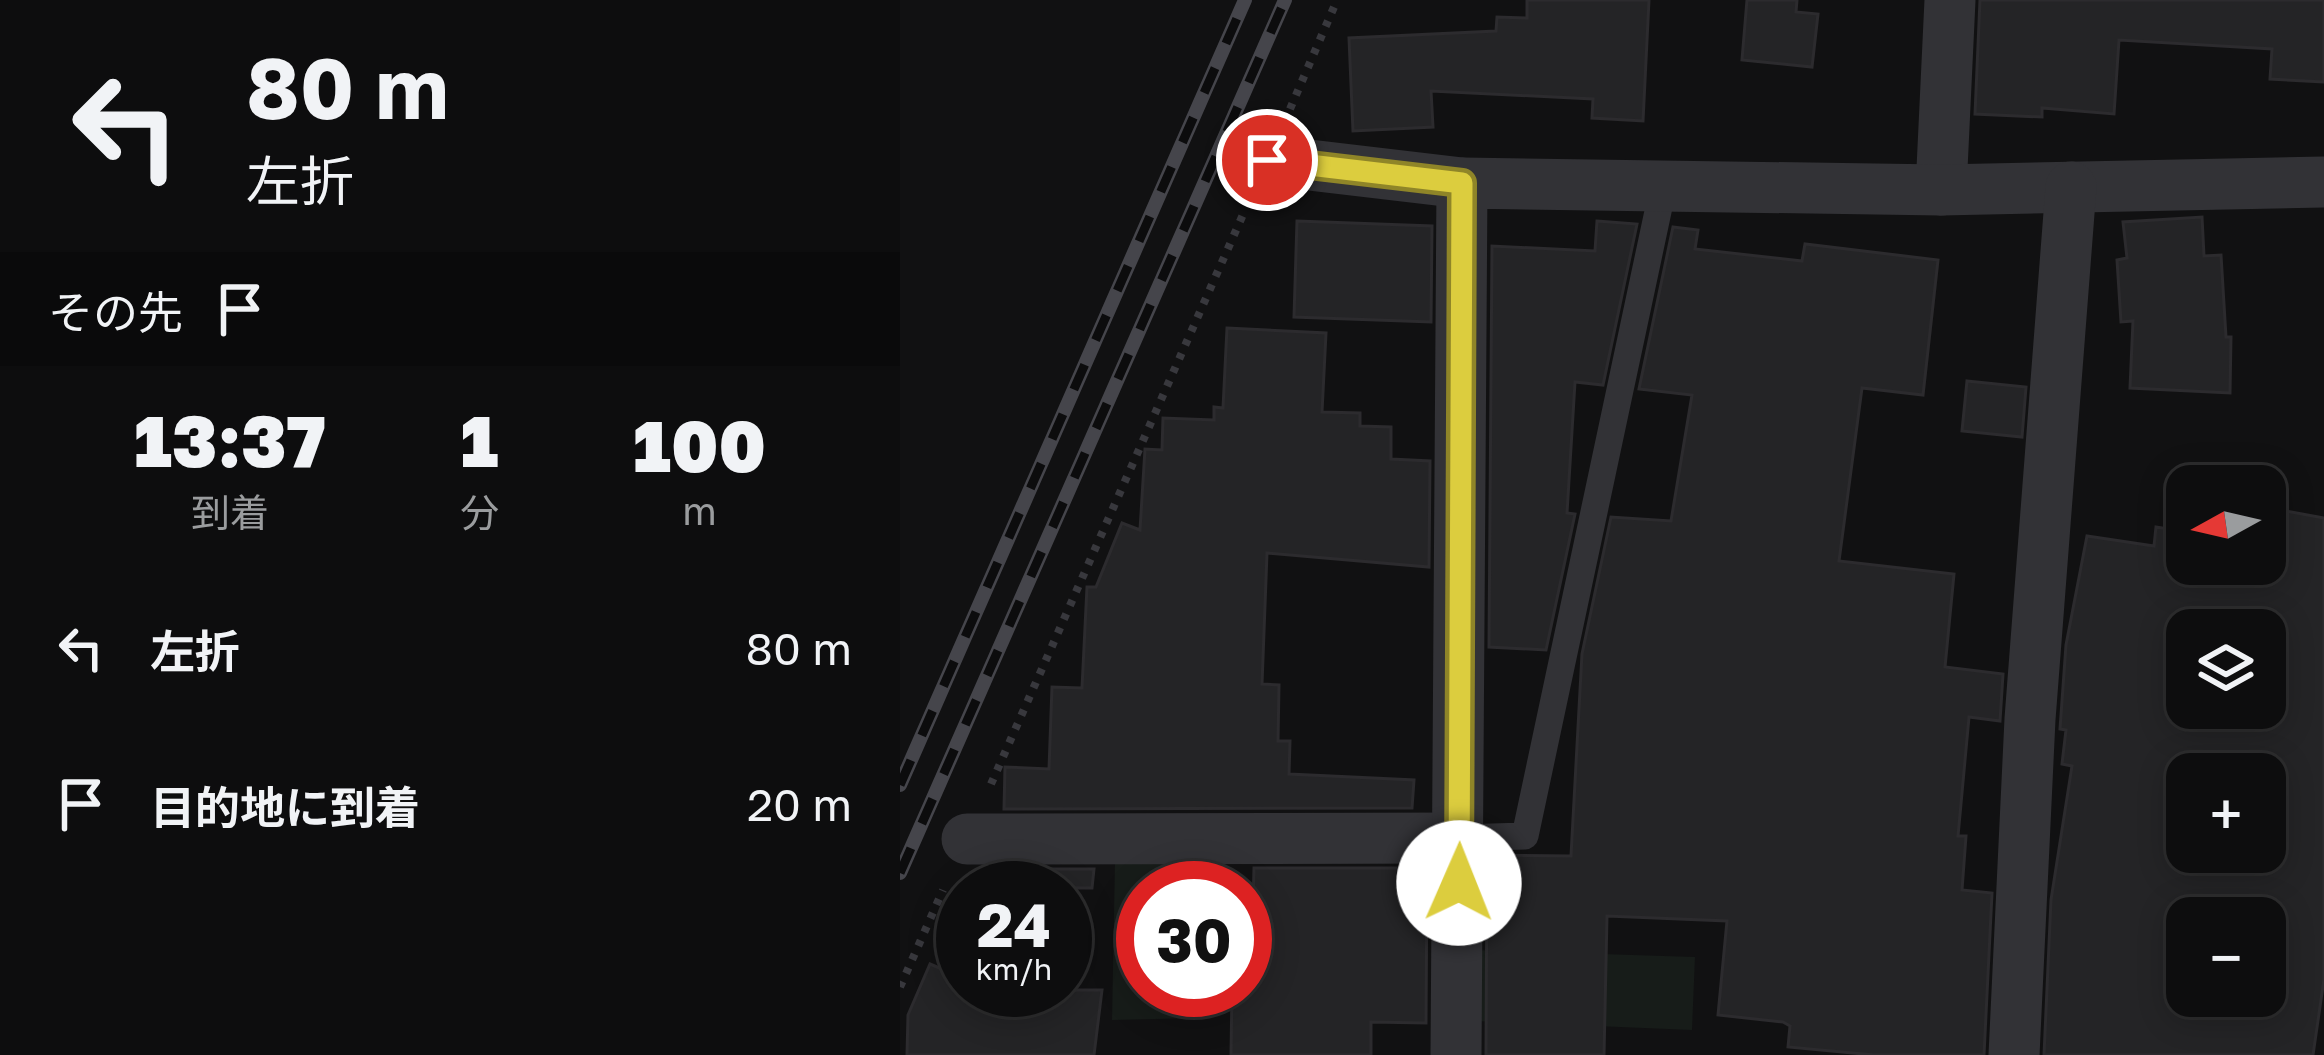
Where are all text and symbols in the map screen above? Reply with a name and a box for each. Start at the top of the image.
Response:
text: 80 m [246,37,449,137]
icon: left [48,48,204,204]
pin [1216,109,1318,211]
icon: arrive [1234,127,1300,193]
text: 左折 [246,148,354,213]
icon: arrive [207,276,273,342]
text: その先 [48,285,183,339]
text: 13:37 [134,396,326,483]
text: 1 [460,396,498,483]
text: 100 [633,401,766,488]
north arrow [2166,465,2286,585]
map controls [2166,465,2286,1017]
text: m [682,487,717,534]
text: 到着 [191,489,269,536]
text: 分 [460,489,499,536]
button: layers [2166,609,2286,729]
icon: left [48,615,114,681]
text: 80 m [746,621,852,675]
text: 左折 [150,624,240,678]
button: + [2166,753,2286,873]
icon: arrive [48,771,114,837]
text: 20 m [747,777,852,831]
text: 目的地に到着 [150,780,420,834]
position arrow [1396,820,1522,946]
speed limit sign: 30 [1116,861,1272,1017]
text: 24 [977,888,1051,960]
button: − [2166,897,2286,1017]
text: km/h [976,951,1052,987]

